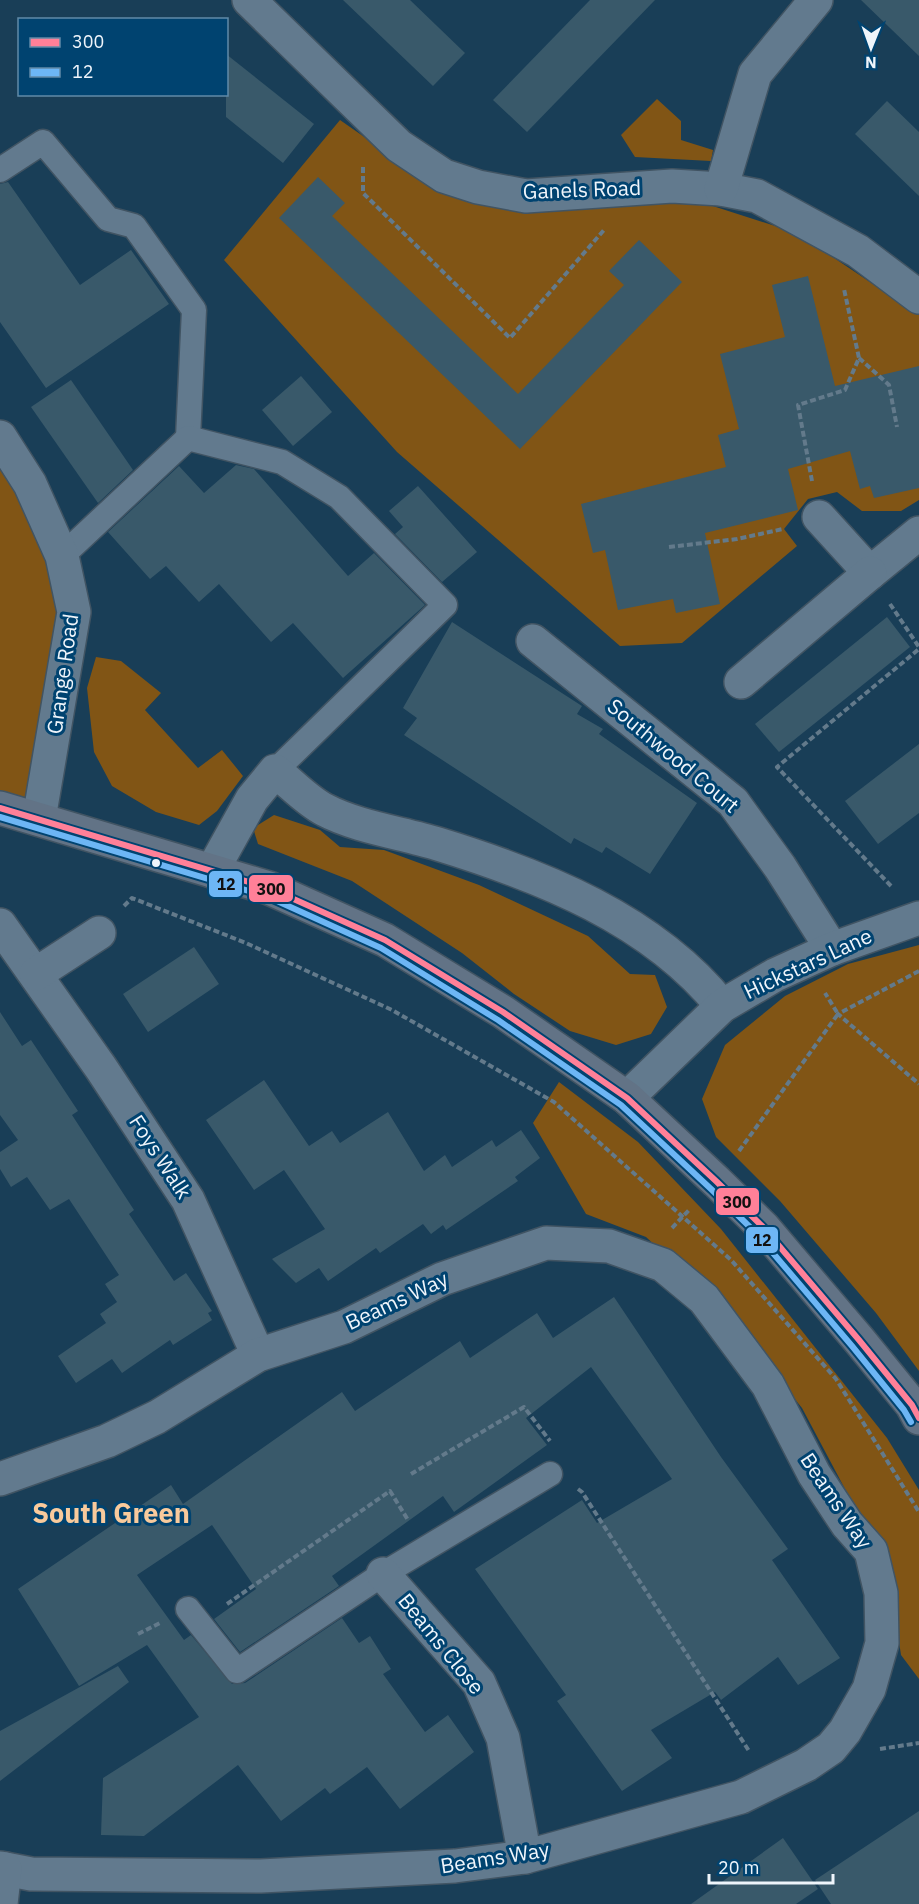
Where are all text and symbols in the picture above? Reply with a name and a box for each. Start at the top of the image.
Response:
legend [18,18,228,96]
north arrow [841,18,901,78]
text: 300 [72,30,104,53]
text: N [865,53,877,73]
text: 12 [72,60,94,83]
street label: Ganels Road [522,173,642,205]
street label: Grange Road [40,612,84,736]
street label: Southwood Court [602,692,745,819]
unlabelled marker [150,857,162,869]
line badge: 12 [208,870,243,898]
text: 12 [216,874,236,894]
line badge: 300 [248,874,294,903]
text: 300 [257,879,286,899]
street label: Hickstars Lane [739,921,876,1005]
street label: Foys Walk [123,1109,198,1204]
line badge: 300 [715,1187,760,1216]
text: 300 [723,1192,752,1212]
line badge: 12 [745,1226,779,1254]
text: 12 [752,1230,772,1250]
street label: Beams Way [341,1264,453,1336]
street label: Beams Way [794,1447,879,1554]
district label: South Green [32,1495,190,1530]
street label: Beams Close [392,1587,491,1700]
street label: Beams Way [438,1834,552,1879]
scale bar [709,1847,834,1885]
text: 20 m [718,1856,760,1879]

